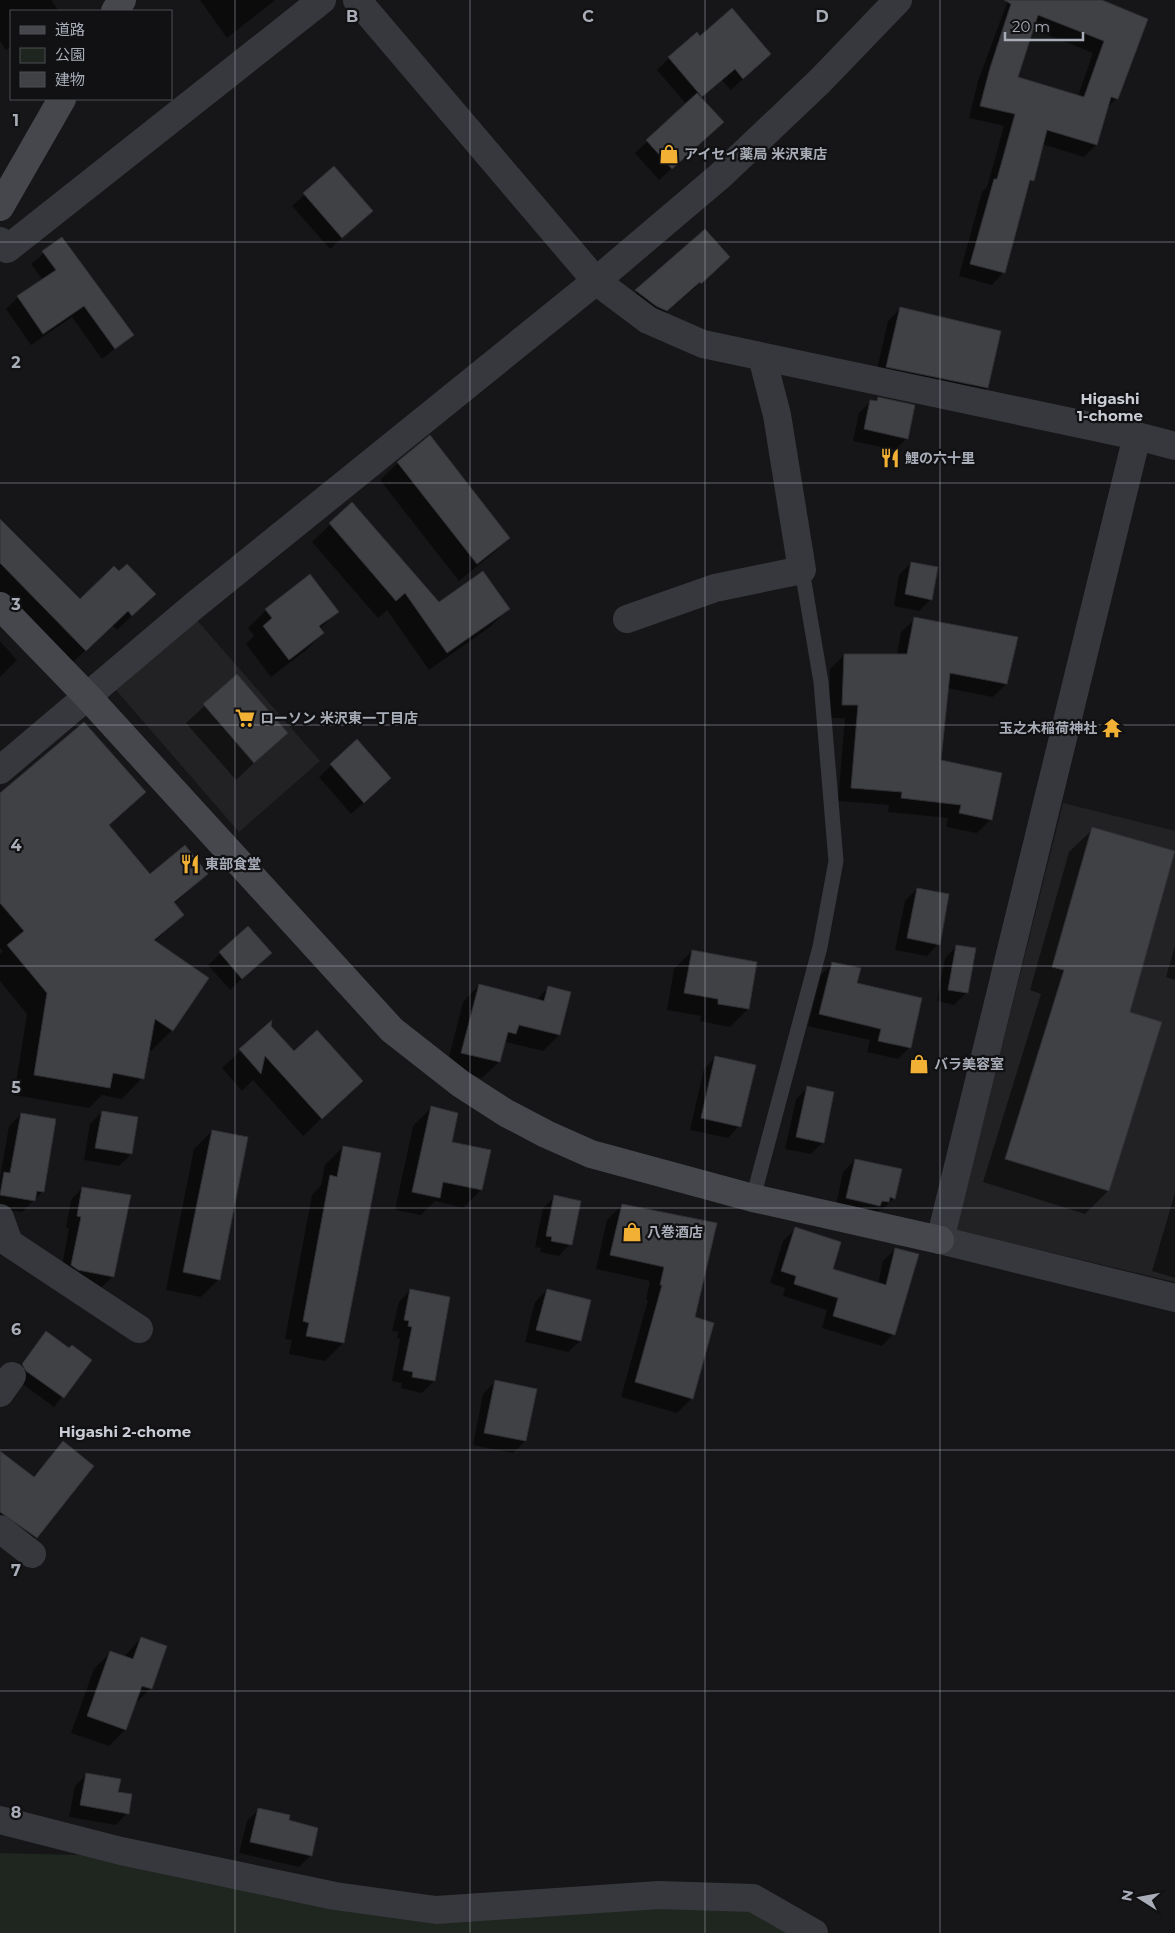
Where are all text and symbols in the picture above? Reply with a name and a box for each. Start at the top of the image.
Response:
text: B [346,7,358,26]
text: C [582,7,594,26]
text: D [815,7,829,26]
legend [10,10,172,100]
scale bar [1005,10,1082,42]
text: 20 m [1012,17,1050,36]
text: 道路 [55,20,85,39]
text: 公園 [55,45,85,64]
text: 建物 [55,70,85,89]
text: 1 [13,111,19,130]
shop icon: アイセイ薬局 米沢東店 [658,143,680,165]
place label: アイセイ薬局 米沢東店 [684,145,827,163]
text: 2 [11,353,21,372]
district label: Higashi 1-chome [1077,389,1143,425]
restaurant icon: 鯉の六十里 [879,447,901,469]
place label: 鯉の六十里 [905,449,975,467]
text: 3 [10,595,21,614]
supermarket icon: ローソン 米沢東一丁目店 [234,707,256,729]
place label: ローソン 米沢東一丁目店 [260,709,418,727]
temple icon: 玉之木稲荷神社 [1101,717,1123,739]
place label: 玉之木稲荷神社 [999,719,1097,737]
text: 4 [10,836,22,855]
restaurant icon: 東部食堂 [179,853,201,875]
place label: 東部食堂 [205,855,261,873]
shop icon: バラ美容室 [908,1053,930,1075]
place label: バラ美容室 [934,1055,1004,1073]
text: 5 [11,1078,21,1097]
shop icon: 八巻酒店 [621,1221,643,1243]
place label: 八巻酒店 [647,1223,703,1241]
text: 6 [11,1320,21,1339]
district label: Higashi 2-chome [59,1422,191,1441]
text: 7 [11,1561,21,1580]
text: 8 [11,1803,21,1822]
north arrow [1115,1873,1165,1923]
text: N [1117,1888,1137,1903]

